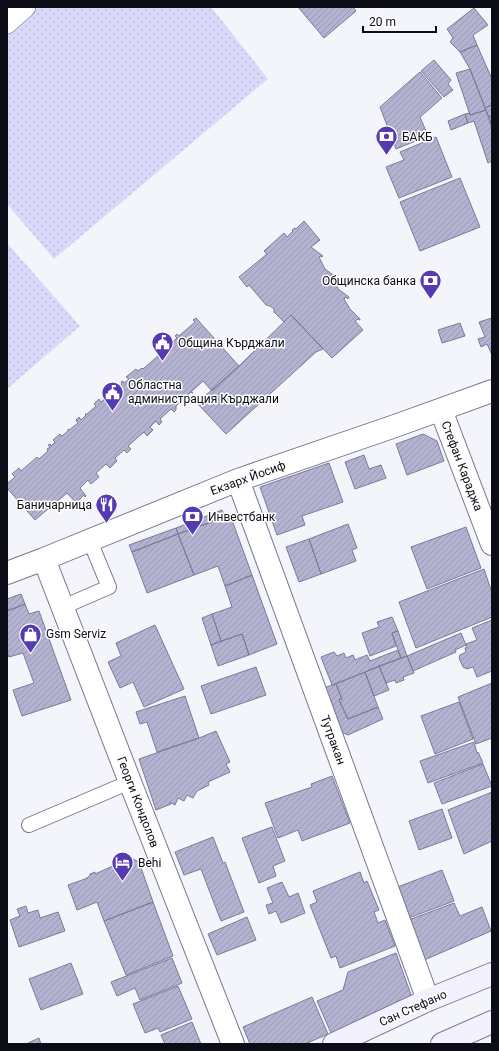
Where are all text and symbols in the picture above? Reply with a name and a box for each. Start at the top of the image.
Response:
scale bar [363,8,436,34]
text: 20 m [369,15,396,29]
bank icon: БАКБ [373,124,399,157]
place label: БАКБ [402,130,433,144]
bank icon: Общинска банка [418,268,444,301]
place label: Общинска банка [322,274,416,288]
public building icon: Община Кърджали [149,330,175,363]
place label: Община Кърджали [178,336,285,350]
place label: Областна администрация Кърджали [128,378,279,406]
public building icon: Областна администрация Кърджали [99,379,125,412]
street label: Стефан Караджа [438,419,486,513]
street label: Екзарх Йосиф [208,457,288,498]
restaurant icon: Баничарница [94,492,120,525]
place label: Баничарница [17,498,92,512]
bank icon: Инвестбанк [179,504,205,537]
place label: Инвестбанк [208,510,276,524]
shop icon: Gsm Serviz [17,621,43,654]
place label: Gsm Serviz [46,627,106,641]
street label: Тутракан [318,713,348,767]
street label: Георги Кондолов [114,754,162,850]
hotel icon: Behi [110,850,136,883]
place label: Behi [138,856,161,870]
street label: Сан Стефано [377,987,449,1029]

